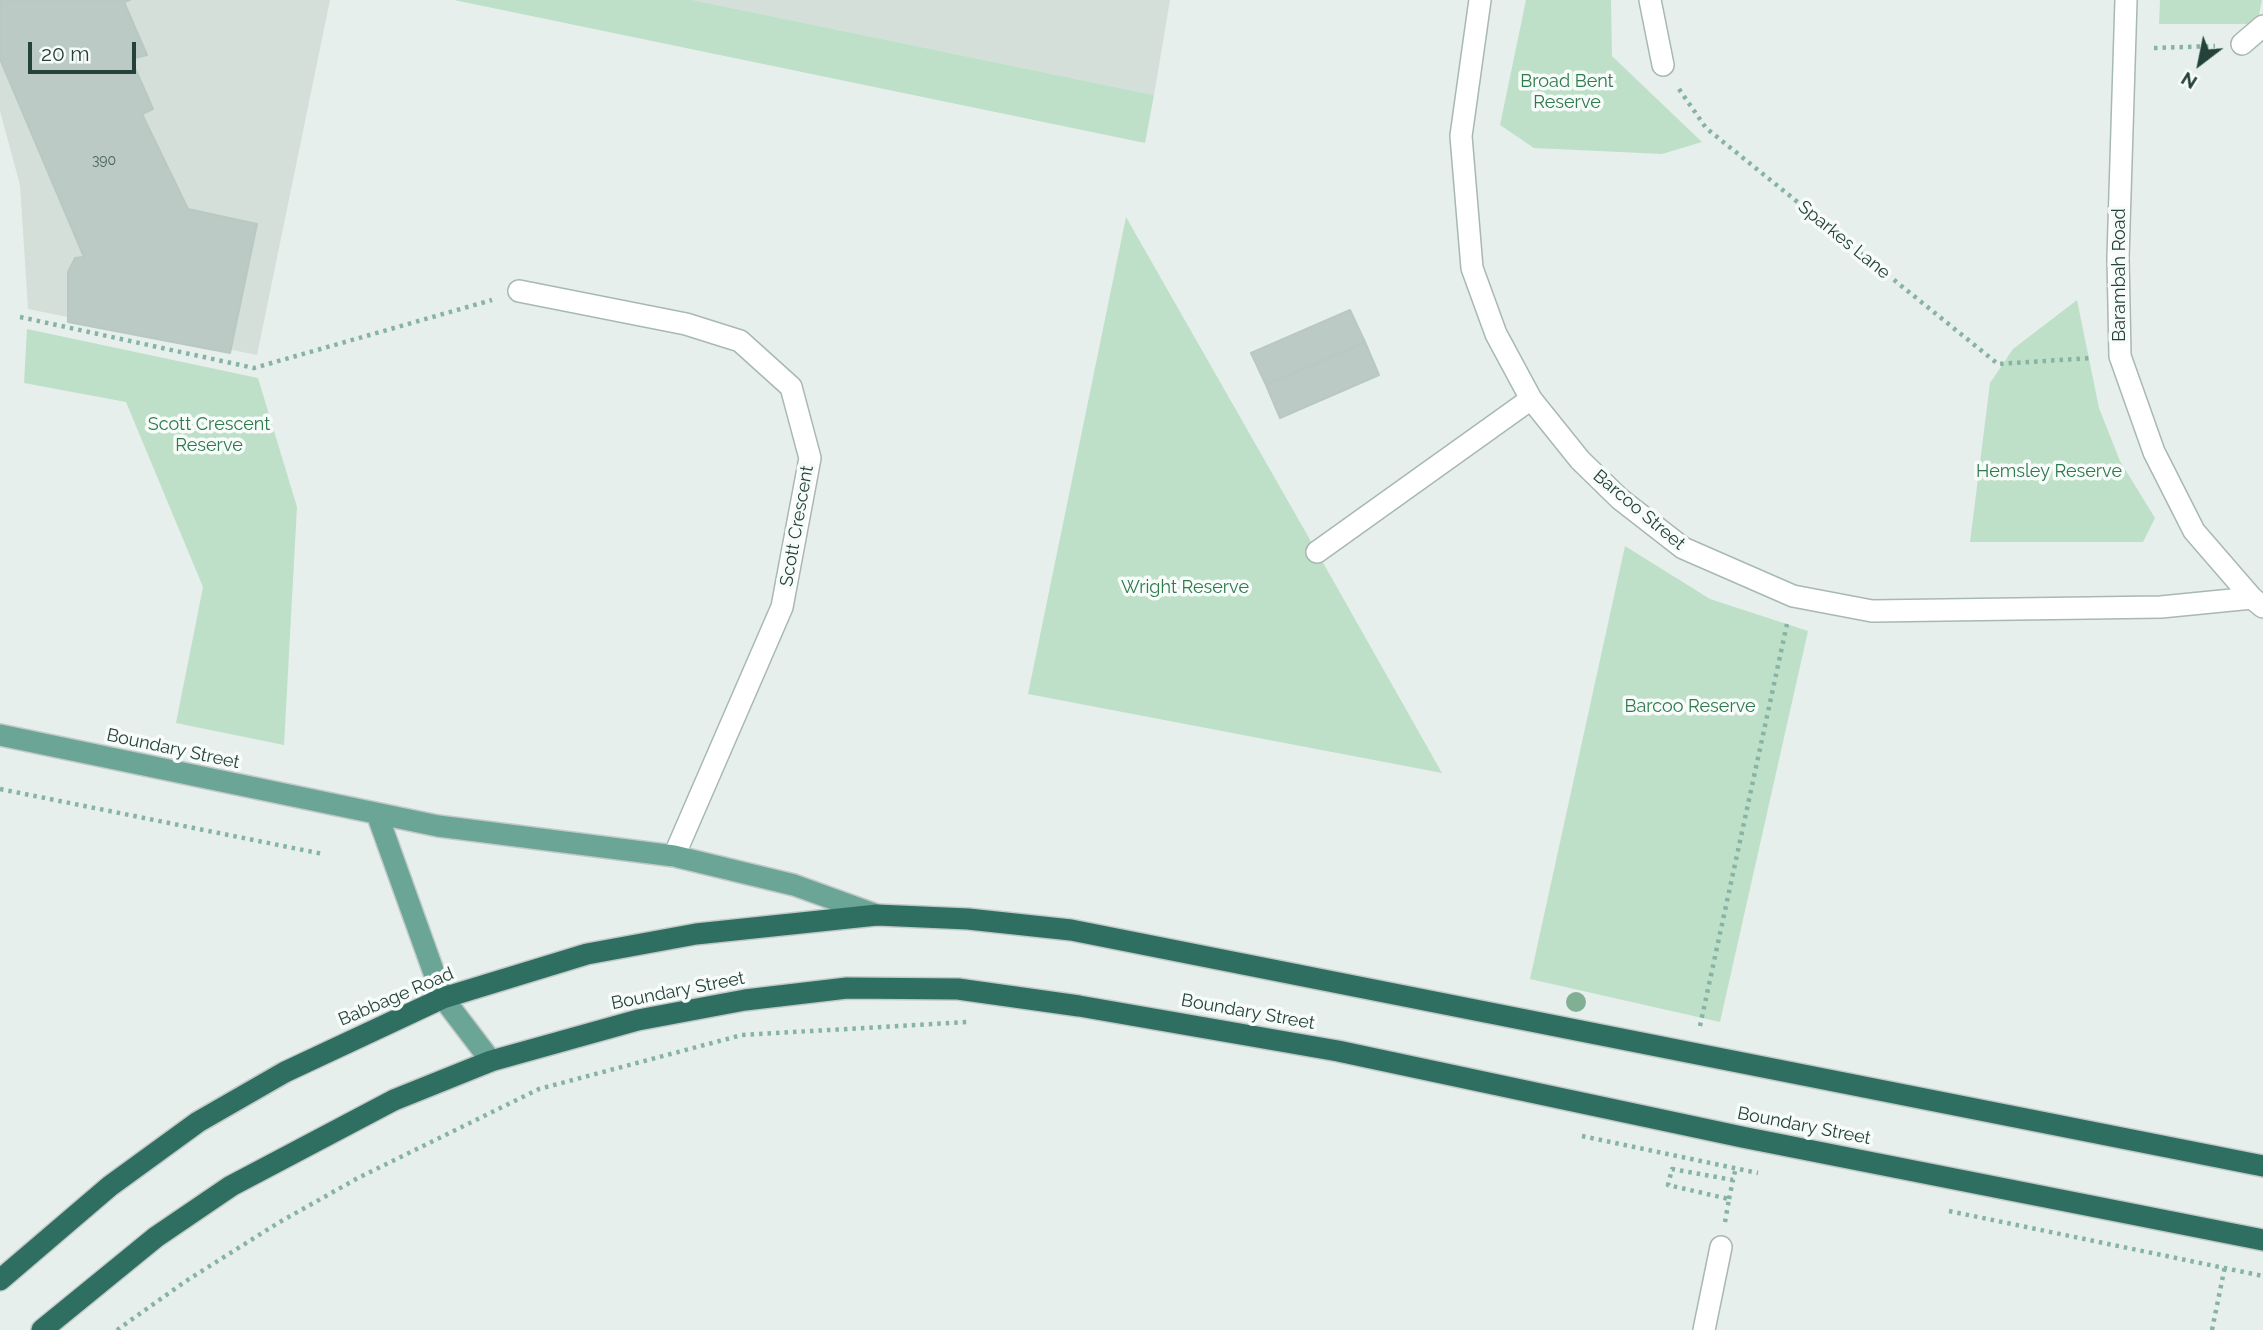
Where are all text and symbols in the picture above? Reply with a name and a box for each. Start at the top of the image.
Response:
scale bar [32,28,140,72]
north arrow [2165,28,2235,98]
text: 20 m [41,41,89,66]
text: N [2177,68,2201,94]
park label: Broad Bent Reserve [1520,71,1614,114]
house number: 390 [92,153,116,169]
street label: Sparkes Lane [1794,196,1894,284]
street label: Barambah Road [2109,208,2131,342]
park label: Scott Crescent Reserve [148,414,270,457]
park label: Hemsley Reserve [1976,461,2122,483]
street label: Scott Crescent [776,464,818,588]
street label: Barcoo Street [1589,465,1689,555]
park label: Wright Reserve [1121,577,1249,599]
park label: Barcoo Reserve [1624,696,1756,718]
street label: Boundary Street [105,724,241,774]
street label: Babbage Road [335,963,457,1031]
street label: Boundary Street [609,967,747,1015]
street label: Boundary Street [1179,990,1317,1034]
street label: Boundary Street [1735,1102,1873,1150]

